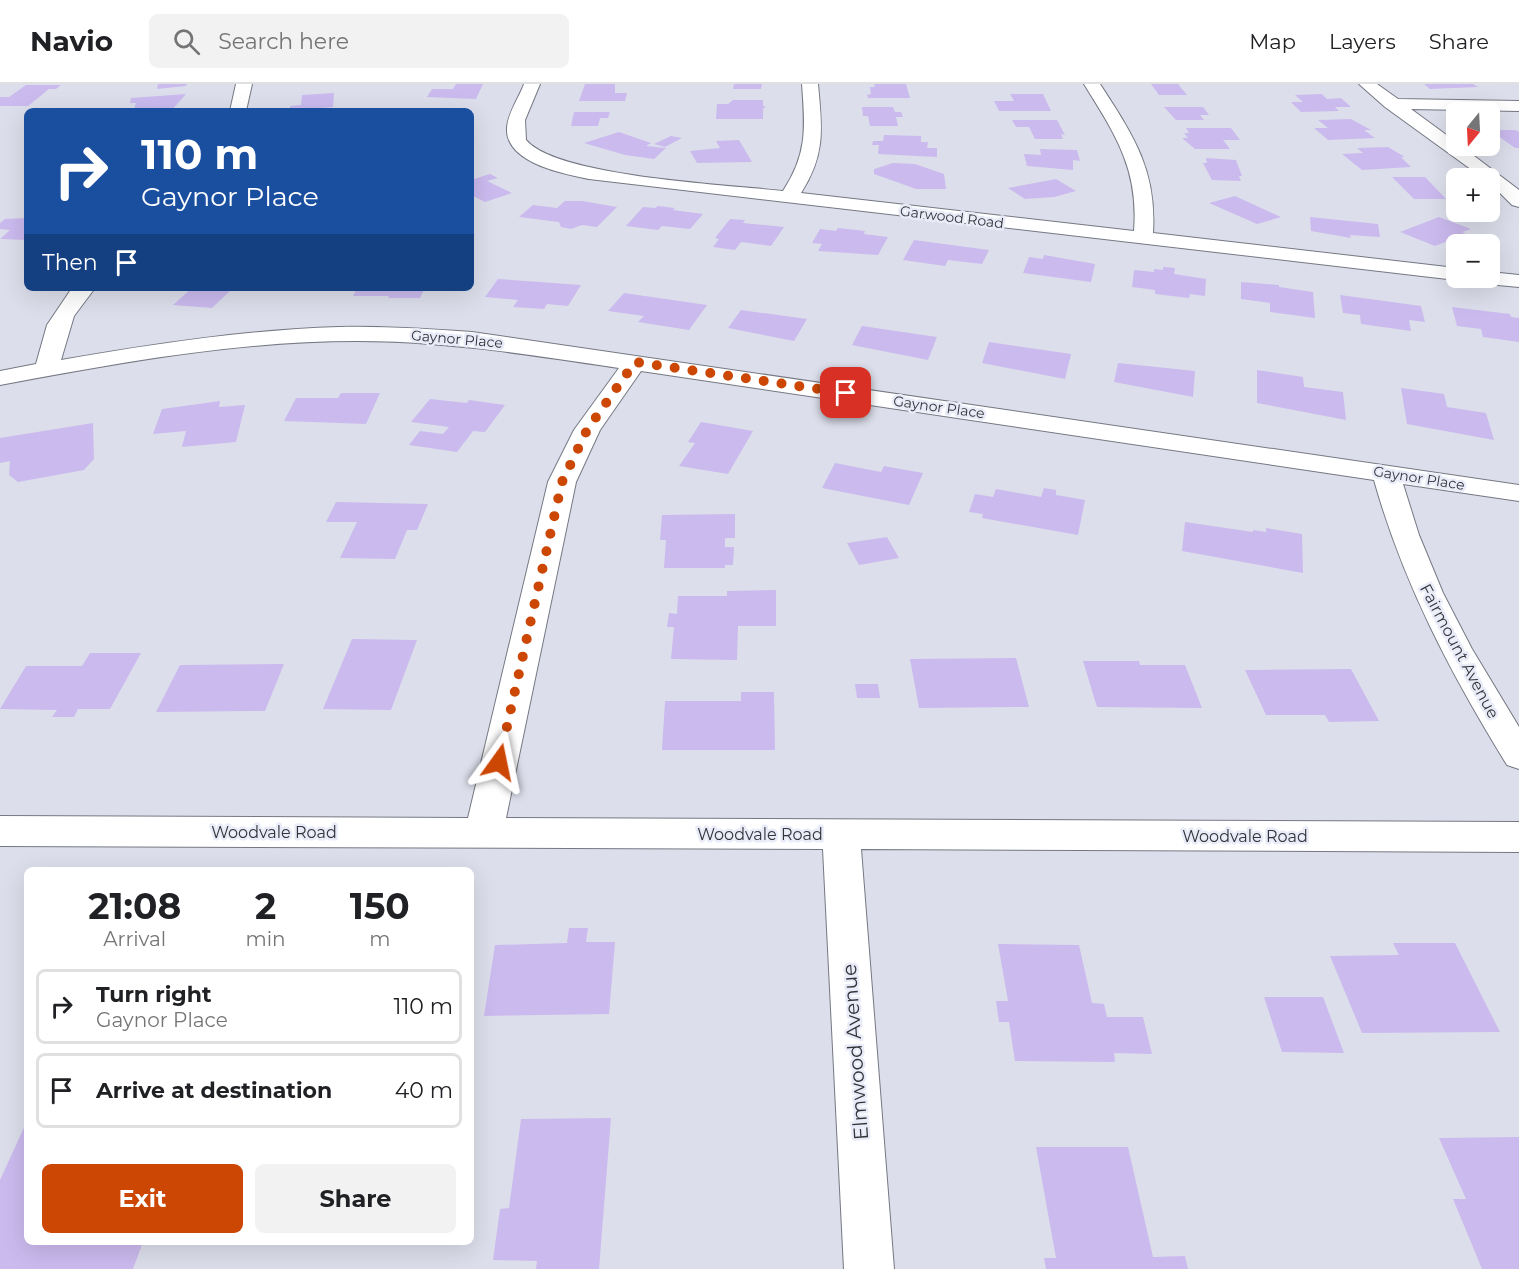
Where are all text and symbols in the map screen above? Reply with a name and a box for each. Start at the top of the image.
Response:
search box [149,14,569,68]
text: Navio [30,24,113,58]
icon: search [170,25,203,58]
text: Search here [218,28,349,55]
text: Map [1249,29,1296,54]
text: Layers [1329,29,1396,54]
text: Share [1429,29,1489,54]
north arrow [1446,102,1500,156]
map controls [1446,102,1500,288]
text: 110 m [141,128,258,180]
icon: right [42,132,120,210]
button: + [1446,168,1500,222]
text: Gaynor Place [141,180,319,213]
street label: Garwood Road [899,202,1005,232]
button: − [1446,234,1500,288]
icon: arrive [110,246,143,279]
text: Then [42,249,98,276]
street label: Gaynor Place [410,326,504,352]
pin [820,367,871,418]
icon: arrive [829,376,862,409]
street label: Gaynor Place [892,392,986,422]
street label: Gaynor Place [1372,462,1466,494]
street label: Fairmount Avenue [1416,581,1503,722]
position arrow [467,730,531,794]
street label: Woodvale Road [211,823,337,842]
street label: Woodvale Road [697,825,823,844]
street label: Woodvale Road [1182,827,1308,846]
text: 21:08 [88,884,181,928]
text: 2 [255,884,276,928]
text: 150 [350,884,410,928]
text: Arrival [103,927,166,951]
text: min [245,927,286,951]
text: m [369,927,390,951]
street label: Elmwood Avenue [837,963,873,1141]
text: Turn right [96,981,211,1008]
icon: right [45,990,78,1023]
text: 110 m [393,993,453,1020]
text: Gaynor Place [96,1008,228,1032]
icon: arrive [45,1074,78,1107]
text: Arrive at destination [96,1077,332,1104]
text: 40 m [395,1077,453,1104]
button: Exit [42,1164,243,1233]
button: Share [255,1164,456,1233]

